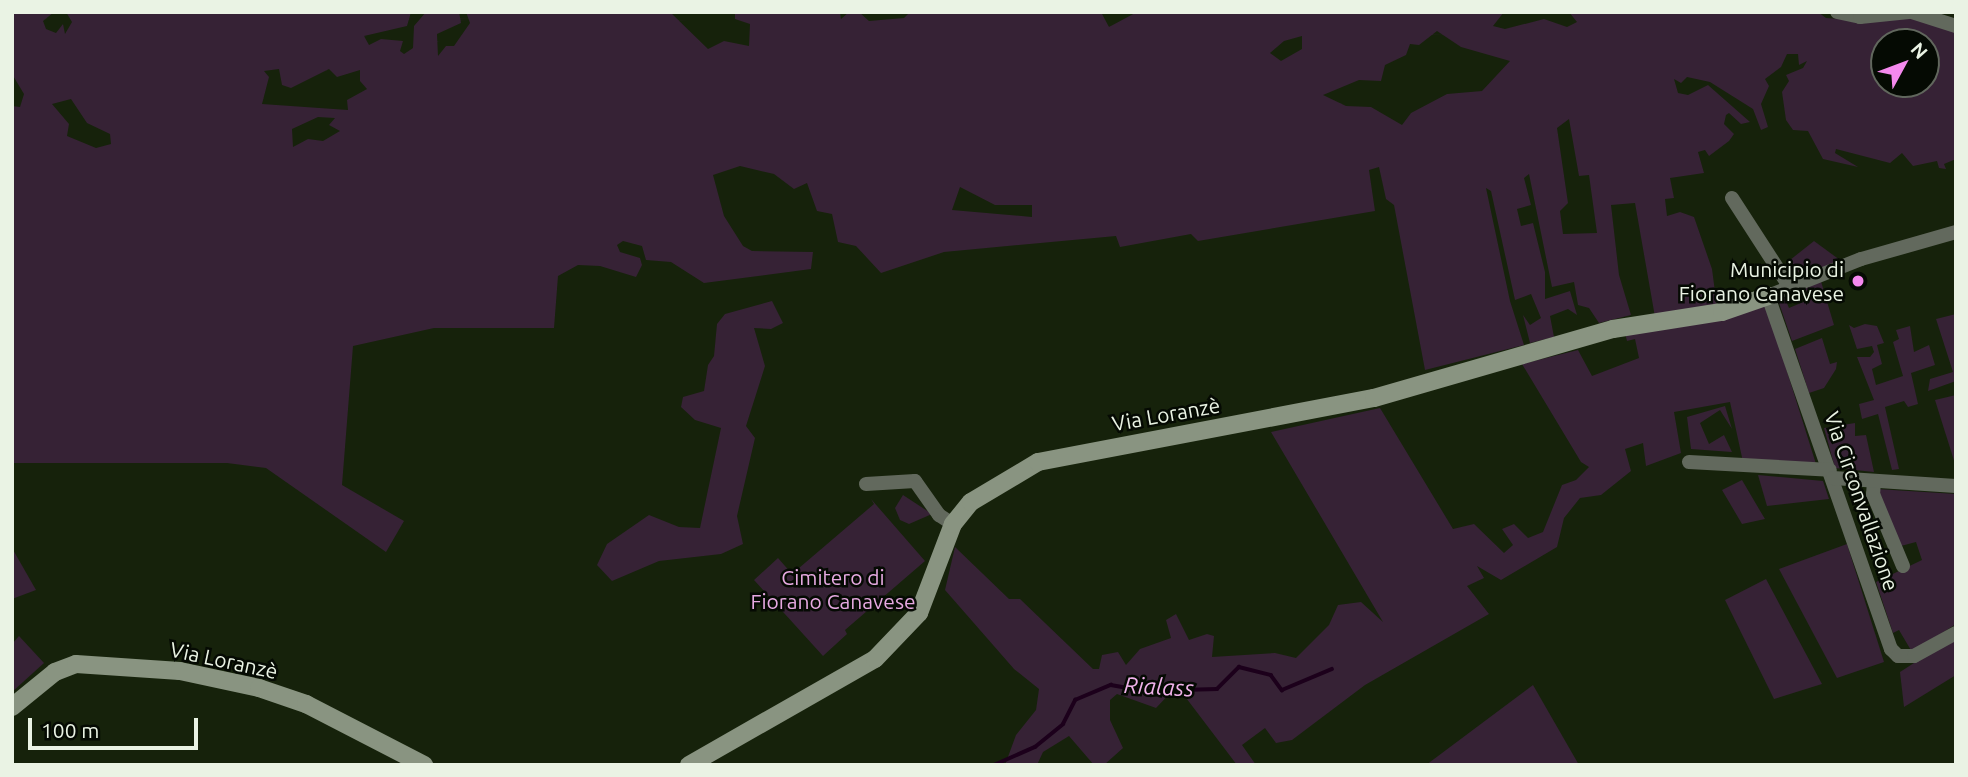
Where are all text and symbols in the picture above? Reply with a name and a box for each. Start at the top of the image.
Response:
north arrow [1870,28,1940,98]
text: N [1906,38,1932,63]
place label: Municipio di Fiorano Canavese [1679,256,1844,306]
marker: Municipio di Fiorano Canavese [1850,273,1866,289]
street label: Via Loranzè [1110,392,1222,436]
street label: Via Circonvallazione [1819,408,1905,594]
park label: Cimitero di Fiorano Canavese [750,564,916,614]
street label: Via Loranzè [168,636,280,684]
water label: Rialass [1123,671,1195,703]
scale bar [32,704,201,748]
text: 100 m [41,718,99,742]

